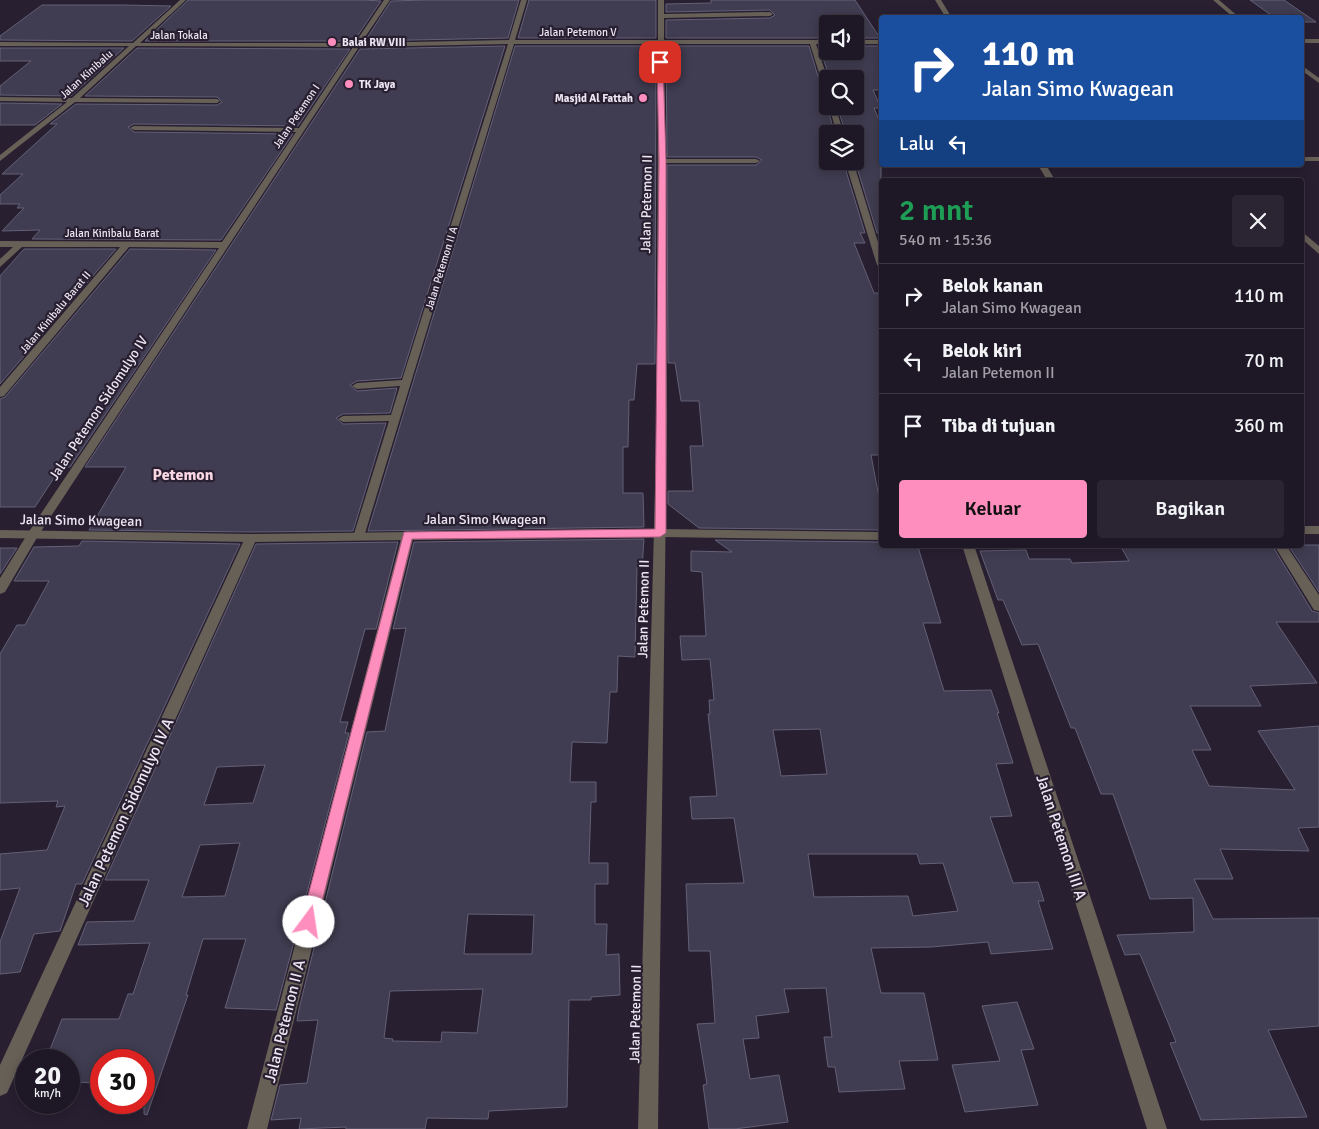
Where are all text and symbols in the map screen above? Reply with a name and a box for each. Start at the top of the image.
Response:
map controls [819,15,864,170]
button: sound [819,15,864,60]
street label: Jalan Petemon V [539,26,617,39]
street label: Jalan Tokala [150,29,208,42]
text: 110 m [982,32,1075,75]
icon: right [899,35,964,100]
marker: Balai RW VIII [326,36,338,48]
place label: Balai RW VIII [342,36,405,49]
pin [639,41,681,83]
street label: Jalan Kinibalu [57,47,115,101]
icon: arrive [646,48,674,76]
button: search [819,70,864,115]
text: Jalan Simo Kwagean [982,75,1174,102]
marker: TK Jaya [343,78,355,90]
place label: TK Jaya [359,78,396,91]
street label: Jalan Petemon I [270,82,323,151]
place label: Masjid Al Fattah [555,92,633,105]
marker: Masjid Al Fattah [637,92,649,104]
button: layers [819,125,864,170]
icon: left [944,130,972,158]
text: Lalu [899,132,934,156]
street label: Jalan Petemon II [637,155,656,253]
text: 2 mnt [899,192,973,229]
button: close [1232,195,1284,247]
street label: Jalan Petemon II A [423,225,460,311]
street label: Jalan Kinibalu Barat [65,227,159,240]
text: 540 m · 15:36 [899,230,992,250]
street label: Jalan Kinibalu Barat II [17,269,94,356]
text: Belok kanan [942,274,1043,298]
icon: right [899,282,927,310]
text: 110 m [1234,284,1284,308]
text: Jalan Simo Kwagean [942,298,1082,318]
street label: Jalan Petemon Sidomulyo IV [45,333,151,484]
text: Belok kiri [942,339,1022,363]
icon: left [899,347,927,375]
text: 70 m [1244,349,1284,373]
text: Jalan Petemon II [942,363,1055,383]
icon: arrive [899,412,927,440]
text: Tiba di tujuan [942,414,1055,438]
text: 360 m [1234,414,1284,438]
district label: Petemon [153,465,214,485]
button: Keluar [899,480,1087,538]
button: Bagikan [1097,480,1284,538]
street label: Jalan Simo Kwagean [20,511,142,530]
street label: Jalan Simo Kwagean [424,511,546,528]
street label: Jalan Petemon II [634,560,653,658]
street label: Jalan Petemon Sidomulyo IV A [73,715,179,910]
street label: Jalan Petemon III A [1031,772,1091,903]
position arrow [282,895,334,947]
street label: Jalan Petemon II A [260,957,310,1085]
street label: Jalan Petemon II [626,965,645,1063]
speed limit sign: 30 [90,1049,155,1114]
text: 20 [34,1060,61,1091]
text: km/h [34,1086,61,1101]

